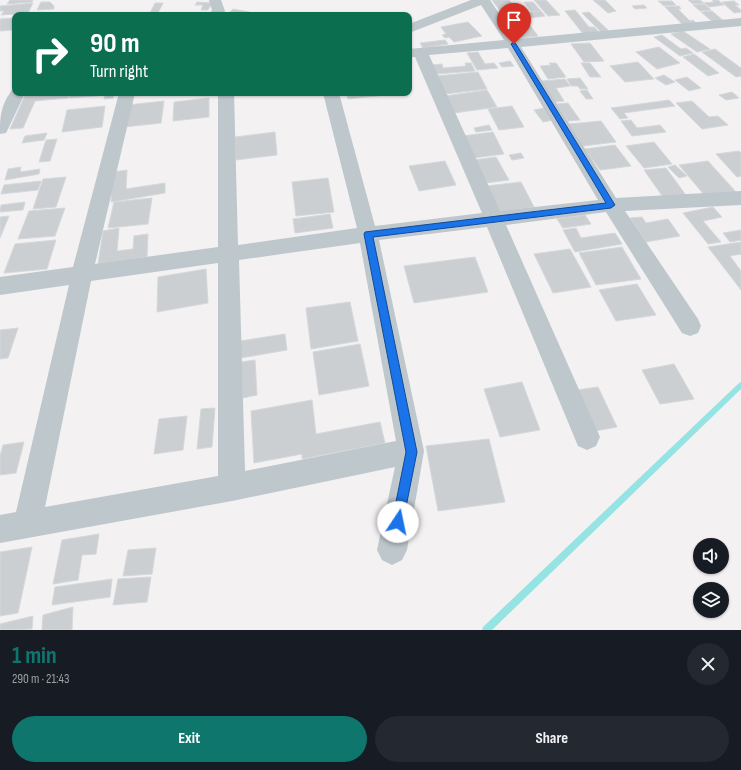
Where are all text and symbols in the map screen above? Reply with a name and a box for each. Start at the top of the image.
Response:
pin [497,3,531,44]
icon: arrive [503,9,525,31]
text: 90 m [90,27,140,60]
icon: right [24,28,76,80]
text: Turn right [90,61,148,82]
position arrow [377,501,419,543]
map controls [693,538,729,618]
button: sound [693,538,729,574]
button: layers [693,582,729,618]
text: 1 min [12,641,57,670]
button: close [687,643,729,685]
text: 290 m · 21:43 [12,671,69,687]
button: Exit [12,716,367,762]
button: Share [375,716,729,762]

